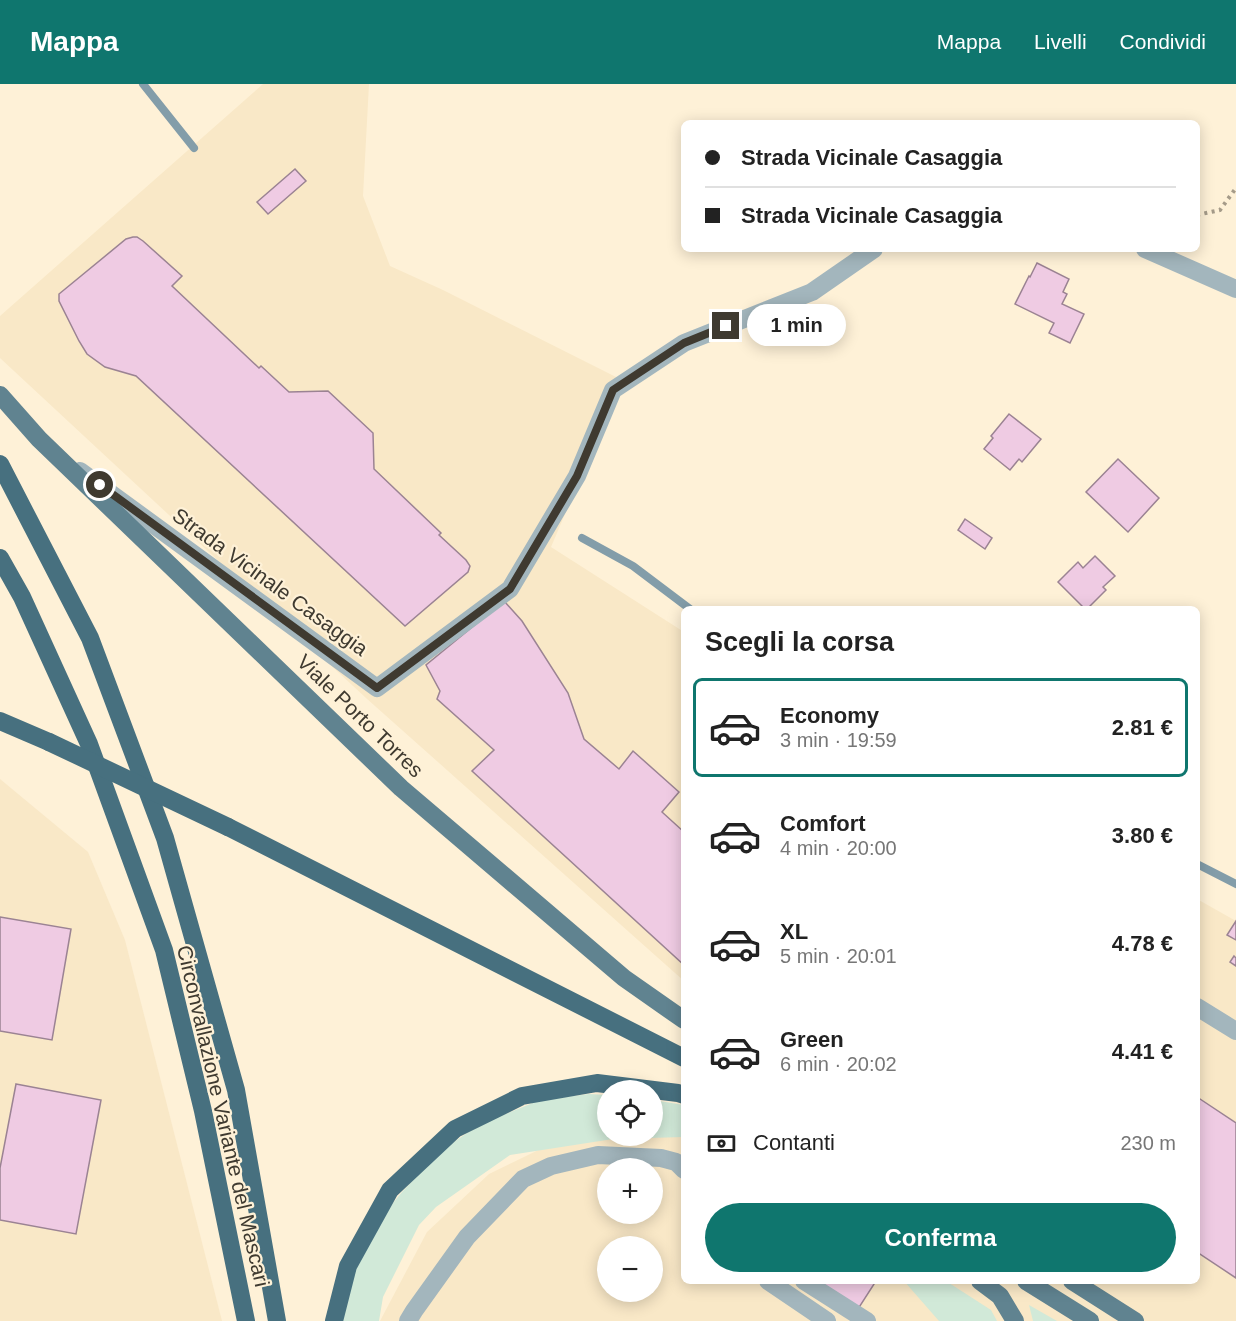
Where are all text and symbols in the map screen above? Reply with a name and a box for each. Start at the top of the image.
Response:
text: Mappa [30,26,119,57]
text: Mappa [937,30,1001,53]
text: Livelli [1034,30,1087,53]
text: Condividi [1120,30,1206,53]
text: Strada Vicinale Casaggia [741,145,1002,170]
text: Strada Vicinale Casaggia [741,203,1002,228]
callout: 1 min [747,305,846,347]
route end [712,312,739,339]
text: 1 min [770,314,823,336]
route start [86,471,113,498]
street label: Strada Vicinale Casaggia [168,503,373,660]
text: Scegli la corsa [705,627,894,657]
street label: Viale Porto Torres [293,650,428,782]
icon: car [708,701,762,755]
text: Economy [780,703,879,728]
text: 2.81 € [1112,715,1173,740]
text: 3 min · 19:59 [780,729,897,751]
icon: car [708,809,762,863]
text: Comfort [780,811,866,836]
text: 3.80 € [1112,823,1173,848]
text: 4 min · 20:00 [780,837,897,859]
icon: car [708,917,762,971]
text: XL [780,919,808,944]
text: 4.78 € [1112,931,1173,956]
street label: Circonvallazione Variante del Mascari [173,943,274,1289]
text: 5 min · 20:01 [780,945,897,967]
icon: car [708,1025,762,1079]
text: Green [780,1027,844,1052]
text: 4.41 € [1112,1039,1173,1064]
text: 6 min · 20:02 [780,1053,897,1075]
map controls [597,1080,663,1302]
button: locate [597,1080,663,1146]
icon: cash [705,1127,738,1160]
text: Contanti [753,1130,835,1155]
text: 230 m [1120,1132,1176,1154]
button: + [597,1158,663,1224]
button: Conferma [705,1203,1176,1272]
button: − [597,1236,663,1302]

